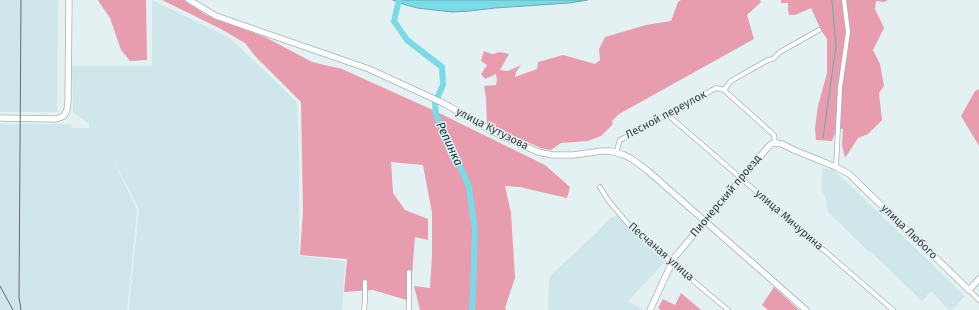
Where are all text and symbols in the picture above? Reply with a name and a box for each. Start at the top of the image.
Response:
street label: Лесной переулок [623,88,709,142]
street label: улица Кутузова [454,105,530,153]
water label: Репинка [433,120,465,168]
street label: Пионерский проезд [688,152,764,240]
street label: улица Мичурина [752,187,826,253]
street label: улица Любого [878,202,940,262]
street label: Песчаная улица [625,220,697,284]

